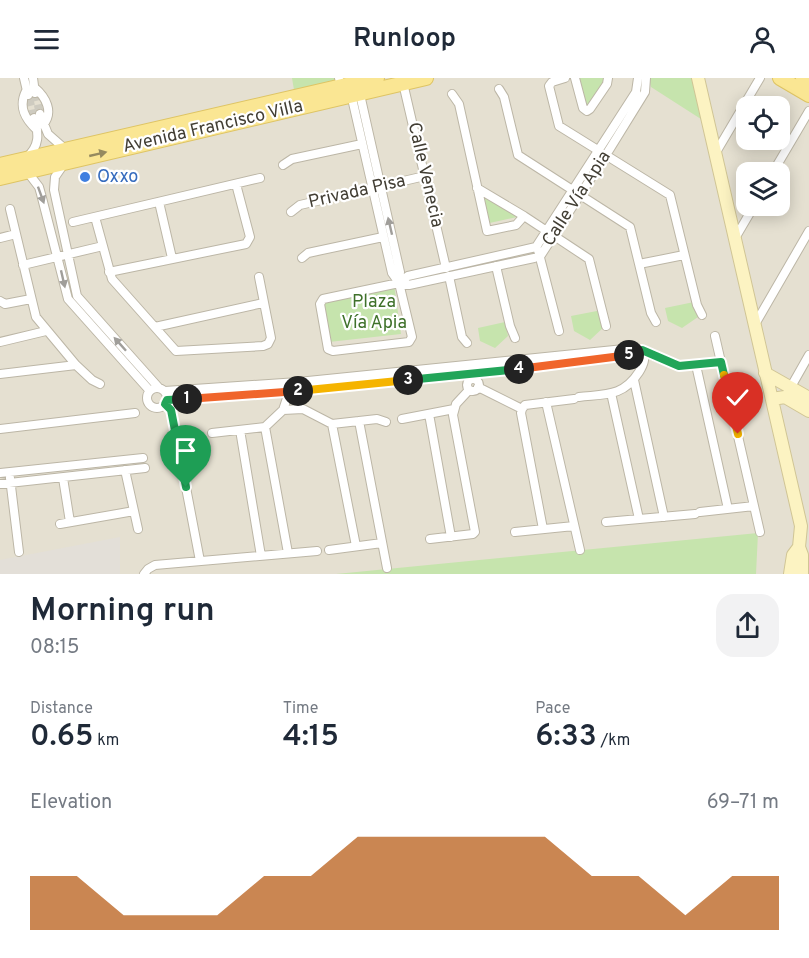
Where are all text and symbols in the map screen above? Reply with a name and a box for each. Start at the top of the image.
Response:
text: Runloop [353,22,456,56]
icon: menu [30,23,63,56]
icon: person [746,23,779,56]
street label: Avenida Francisco Villa [121,95,305,159]
map controls [736,96,790,216]
button: locate [736,96,790,150]
street label: Calle Venecia [402,120,448,230]
street label: Calle Vía Apia [538,147,616,251]
one-way arrow [88,148,107,158]
button: layers [736,162,790,216]
place label: Oxxo [97,166,138,189]
marker: Oxxo [78,170,92,184]
street label: Privada Pisa [306,170,408,214]
one-way arrow [36,186,46,204]
one-way arrow [385,216,394,235]
one-way arrow [59,270,69,288]
park label: Plaza Vía Apia [341,291,407,335]
one-way arrow [114,337,127,352]
pin: 5 [614,340,644,370]
text: 5 [624,345,634,365]
pin: 4 [504,354,534,384]
text: 4 [514,359,524,379]
pin: 3 [393,365,423,395]
text: 3 [403,370,413,390]
pin [712,372,763,434]
pin: 2 [283,376,313,406]
text: 2 [293,381,303,401]
icon: check [721,381,754,414]
pin: 1 [172,384,202,414]
text: 1 [184,389,190,409]
pin [160,425,211,487]
icon: arrive [169,434,202,467]
text: Morning run [30,591,215,633]
button: share [716,594,779,657]
text: 08:15 [30,635,79,661]
text: Distance [30,699,93,719]
text: Time [283,699,318,719]
text: Pace [535,699,570,719]
text: 0.65 [30,719,93,756]
text: 4:15 [283,719,339,756]
text: 6:33 [535,719,597,756]
text: km [93,731,119,751]
text: /km [597,731,630,751]
text: Elevation [30,790,112,816]
text: 69–71 m [707,790,779,816]

